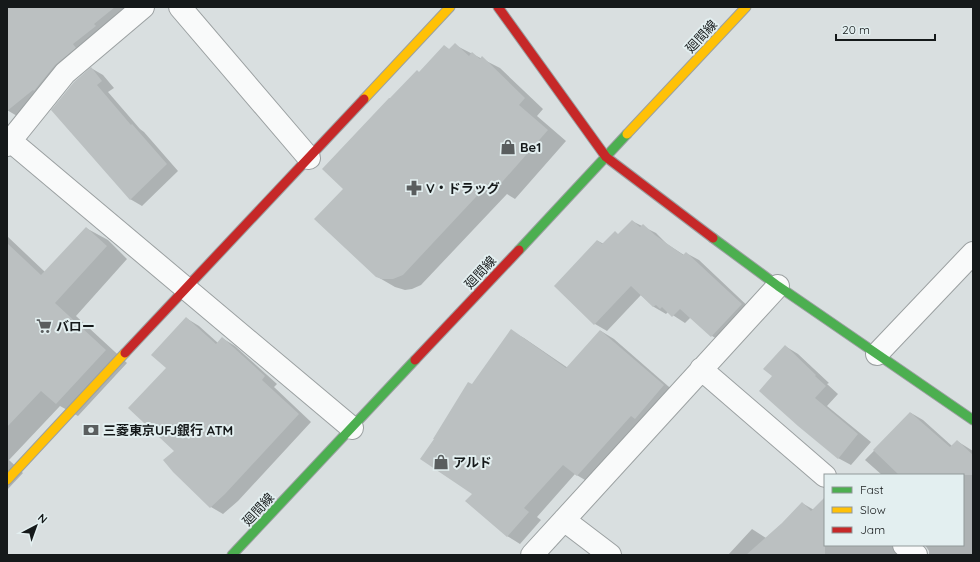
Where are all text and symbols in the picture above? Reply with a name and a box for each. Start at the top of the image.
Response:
street label: 廻間線 [682,16,720,56]
scale bar [836,16,935,42]
text: 20 m [842,22,870,37]
shop icon: Be1 [499,138,517,156]
place label: Be1 [520,139,541,155]
pharmacy icon: V・ドラッグ [405,179,423,197]
place label: V・ドラッグ [426,180,500,196]
street label: 廻間線 [461,252,499,292]
supermarket icon: バロー [35,317,53,335]
place label: バロー [56,318,95,334]
bank icon: 三菱東京UFJ銀行 ATM [82,421,100,439]
place label: 三菱東京UFJ銀行 ATM [103,422,233,438]
shop icon: アルド [432,453,450,471]
place label: アルド [453,454,492,470]
legend [824,474,964,546]
text: Fast [860,482,884,497]
street label: 廻間線 [239,489,277,529]
text: Slow [860,502,886,517]
north arrow [16,506,56,546]
text: N [35,511,50,526]
text: Jam [860,522,885,537]

